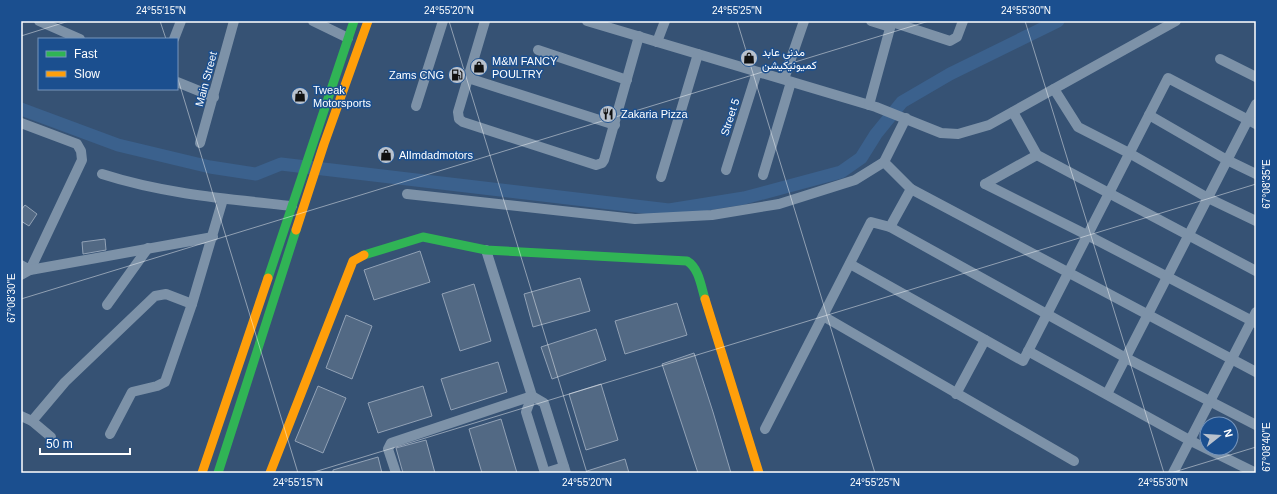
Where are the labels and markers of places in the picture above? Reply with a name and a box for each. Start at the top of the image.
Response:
place label: مدنی عابد کمیونیکیشن [762,46,817,72]
shop icon: مدنی عابد کمیونیکیشن [739,48,759,68]
place label: M&M FANCY POULTRY [492,55,558,80]
shop icon: M&M FANCY POULTRY [469,57,489,77]
fuel station icon: Zams CNG [447,65,467,85]
place label: Zams CNG [389,69,444,81]
place label: Tweak Motorsports [313,84,372,109]
shop icon: Tweak Motorsports [290,86,310,106]
restaurant icon: Zakaria Pizza [598,104,618,124]
place label: Zakaria Pizza [621,108,689,120]
shop icon: AlImdadmotors [376,145,396,165]
place label: AlImdadmotors [399,149,473,161]

